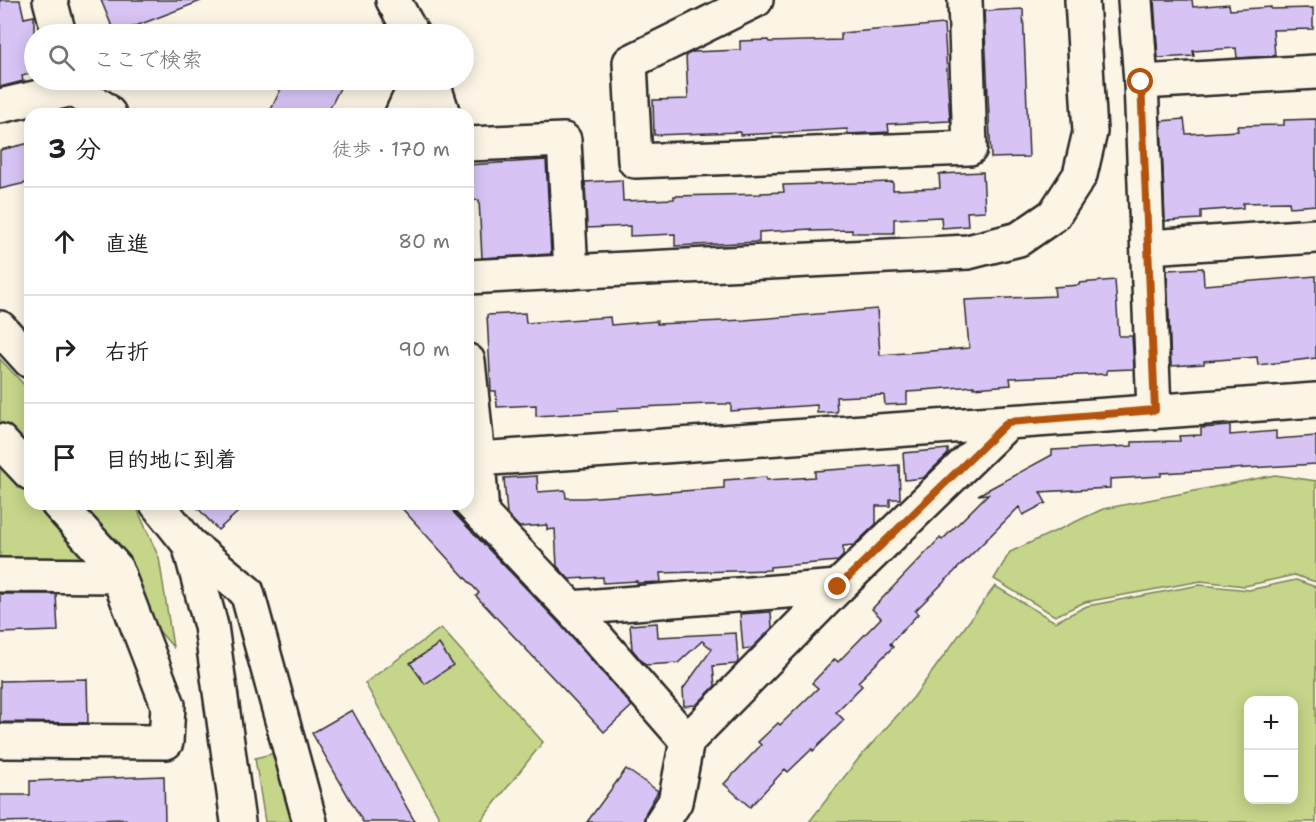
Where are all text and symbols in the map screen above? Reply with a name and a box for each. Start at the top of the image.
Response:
search box [24,24,474,90]
icon: search [45,41,78,74]
text: ここで検索 [93,45,203,74]
route start [1127,68,1153,94]
text: 3 分 [48,131,101,166]
text: 徒歩 · 170 m [332,136,450,162]
icon: ahead [48,225,81,258]
text: 80 m [398,228,450,254]
text: 直進 [105,229,149,258]
icon: right [48,333,81,366]
text: 90 m [398,336,450,362]
text: 右折 [105,337,149,366]
icon: arrive [48,441,81,474]
text: 目的地に到着 [105,445,237,474]
route end [824,573,850,599]
map controls [1244,696,1298,804]
button: + [1244,696,1298,750]
button: − [1244,750,1298,804]

